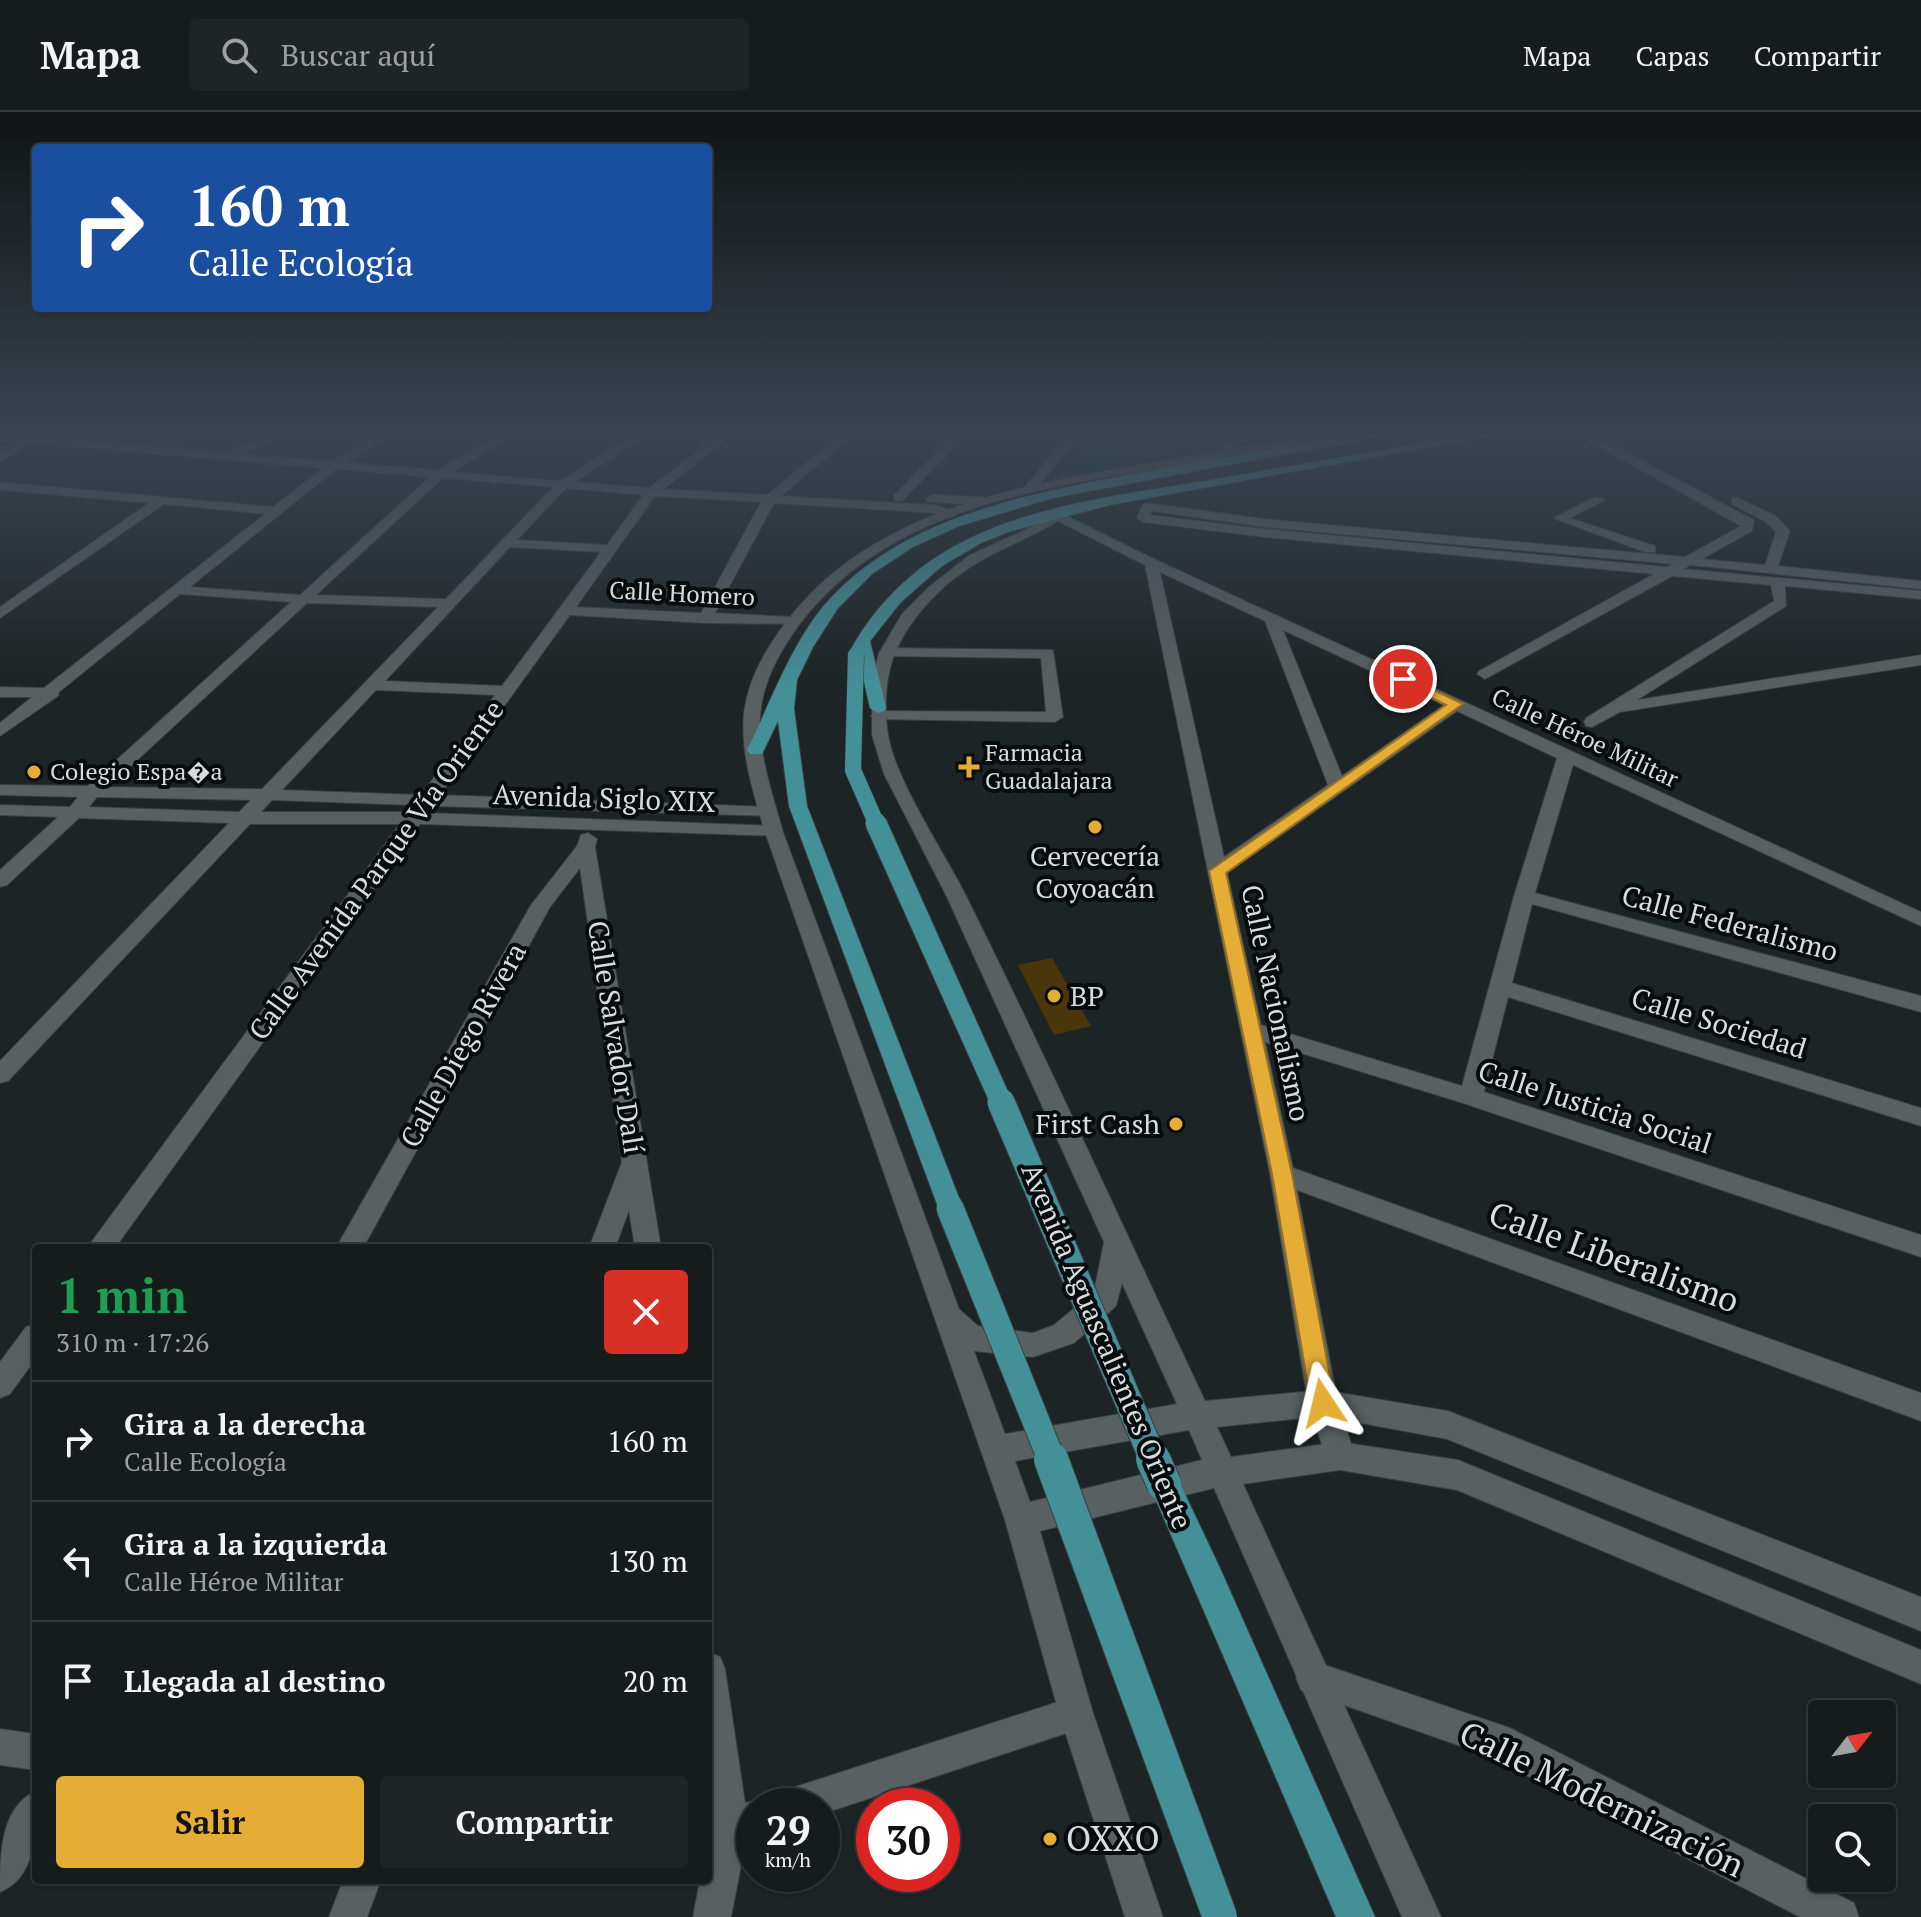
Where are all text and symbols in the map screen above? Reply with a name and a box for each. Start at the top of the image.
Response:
search box [189,19,749,91]
text: Mapa [40,30,141,80]
icon: search [217,33,261,77]
text: Buscar aquí [281,35,435,75]
text: Mapa [1523,37,1591,74]
text: Capas [1635,37,1710,74]
text: Compartir [1754,37,1881,74]
text: 160 m [188,168,350,242]
icon: right [56,176,160,280]
text: Calle Ecología [188,239,414,286]
street label: Calle Homero [608,573,756,613]
pin [1369,645,1437,713]
icon: arrive [1381,657,1425,701]
street label: Calle Héroe Militar [1487,680,1685,795]
street label: Calle Avenida Parque Vía Oriente [240,692,511,1047]
place label: Farmacia Guadalajara [985,736,1113,796]
place label: Colegio Espa�a [50,755,223,787]
marker: Farmacia Guadalajara [960,758,978,776]
marker: Colegio Espa�a [25,763,43,781]
street label: Avenida Siglo XIX [492,775,716,820]
marker: Cervecería Coyoacán [1086,818,1104,836]
place label: Cervecería Coyoacán [1030,837,1160,906]
street label: Calle Federalismo [1618,876,1842,969]
street label: Calle Nacionalismo [1233,881,1320,1125]
street label: Calle Salvador Dalí [580,918,653,1157]
street label: Calle Diego Rivera [391,936,534,1154]
place label: BP [1070,977,1104,1014]
street label: Calle Sociedad [1627,978,1811,1067]
marker: BP [1045,987,1063,1005]
street label: Calle Justicia Social [1474,1051,1717,1162]
place label: First Cash [1036,1105,1160,1142]
marker: First Cash [1167,1115,1185,1133]
street label: Avenida Aguascalientes Oriente [1013,1157,1202,1535]
street label: Calle Liberalismo [1483,1190,1745,1323]
text: 1 min [56,1263,187,1327]
button: close [604,1270,688,1354]
text: 310 m · 17:26 [56,1325,209,1359]
position arrow [1281,1361,1365,1445]
text: Gira a la derecha [124,1404,366,1444]
icon: right [56,1419,100,1463]
text: 160 m [607,1421,688,1461]
text: Calle Ecología [124,1444,287,1478]
text: Gira a la izquierda [124,1524,388,1564]
icon: left [56,1539,100,1583]
text: 130 m [607,1541,688,1581]
text: Calle Héroe Militar [124,1564,343,1598]
icon: arrive [56,1659,100,1703]
text: Llegada al destino [124,1661,385,1701]
text: 20 m [623,1661,688,1701]
north arrow [1808,1700,1896,1788]
map controls [1808,1700,1896,1892]
street label: Calle Modernización [1452,1710,1752,1887]
button: Salir [56,1776,364,1868]
button: Compartir [380,1776,688,1868]
speed limit sign: 30 [856,1788,960,1892]
text: 29 [765,1803,811,1856]
button: search [1808,1804,1896,1892]
place label: OXXO [1066,1816,1160,1861]
marker: OXXO [1041,1830,1059,1848]
text: km/h [765,1846,811,1873]

